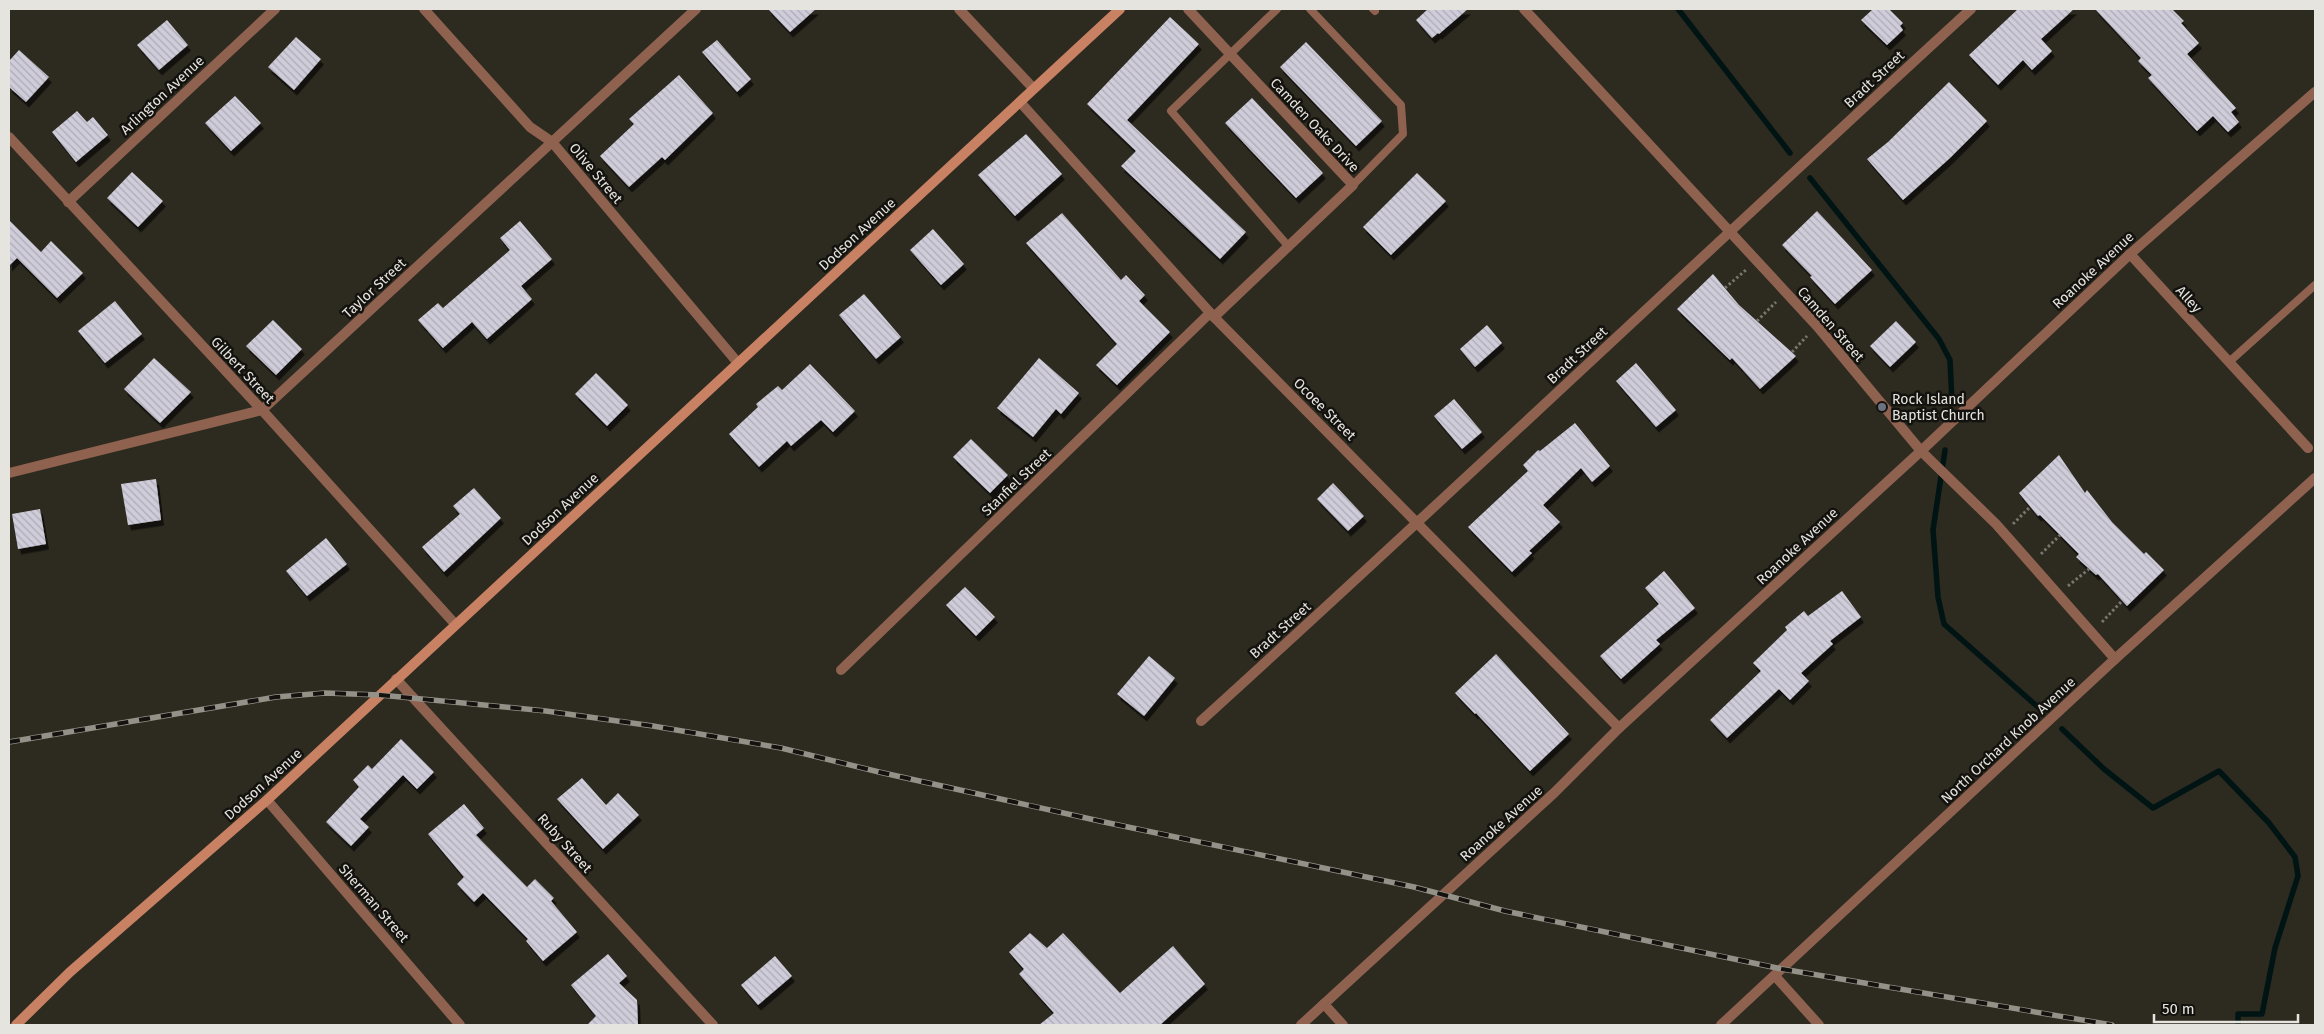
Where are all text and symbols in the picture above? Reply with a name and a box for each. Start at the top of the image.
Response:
street label: Bradt Street [1841,47,1909,112]
street label: Arlington Avenue [117,52,208,139]
street label: Camden Oaks Drive [1267,75,1363,176]
street label: Olive Street [565,140,626,208]
street label: Dodson Avenue [815,195,899,274]
street label: Roanoke Avenue [2049,228,2138,312]
street label: Taylor Street [339,254,410,322]
street label: Alley [2172,282,2205,316]
street label: Camden Street [1794,284,1868,366]
street label: Bradt Street [1544,323,1612,388]
street label: Gilbert Street [207,333,278,408]
street label: Ocoee Street [1290,375,1360,445]
place label: Rock Island Baptist Church [1892,391,1985,424]
marker: Rock Island Baptist Church [1876,401,1888,413]
street label: Stanfiel Street [978,444,1055,520]
street label: Dodson Avenue [518,470,602,549]
street label: Roanoke Avenue [1753,504,1842,588]
street label: Bradt Street [1246,598,1315,662]
street label: North Orchard Knob Avenue [1938,674,2079,807]
street label: Dodson Avenue [221,745,306,824]
street label: Roanoke Avenue [1457,782,1546,865]
street label: Ruby Street [534,810,596,877]
street label: Sherman Street [335,861,413,947]
scale bar [2154,992,2298,1024]
text: 50 m [2162,1000,2195,1018]

